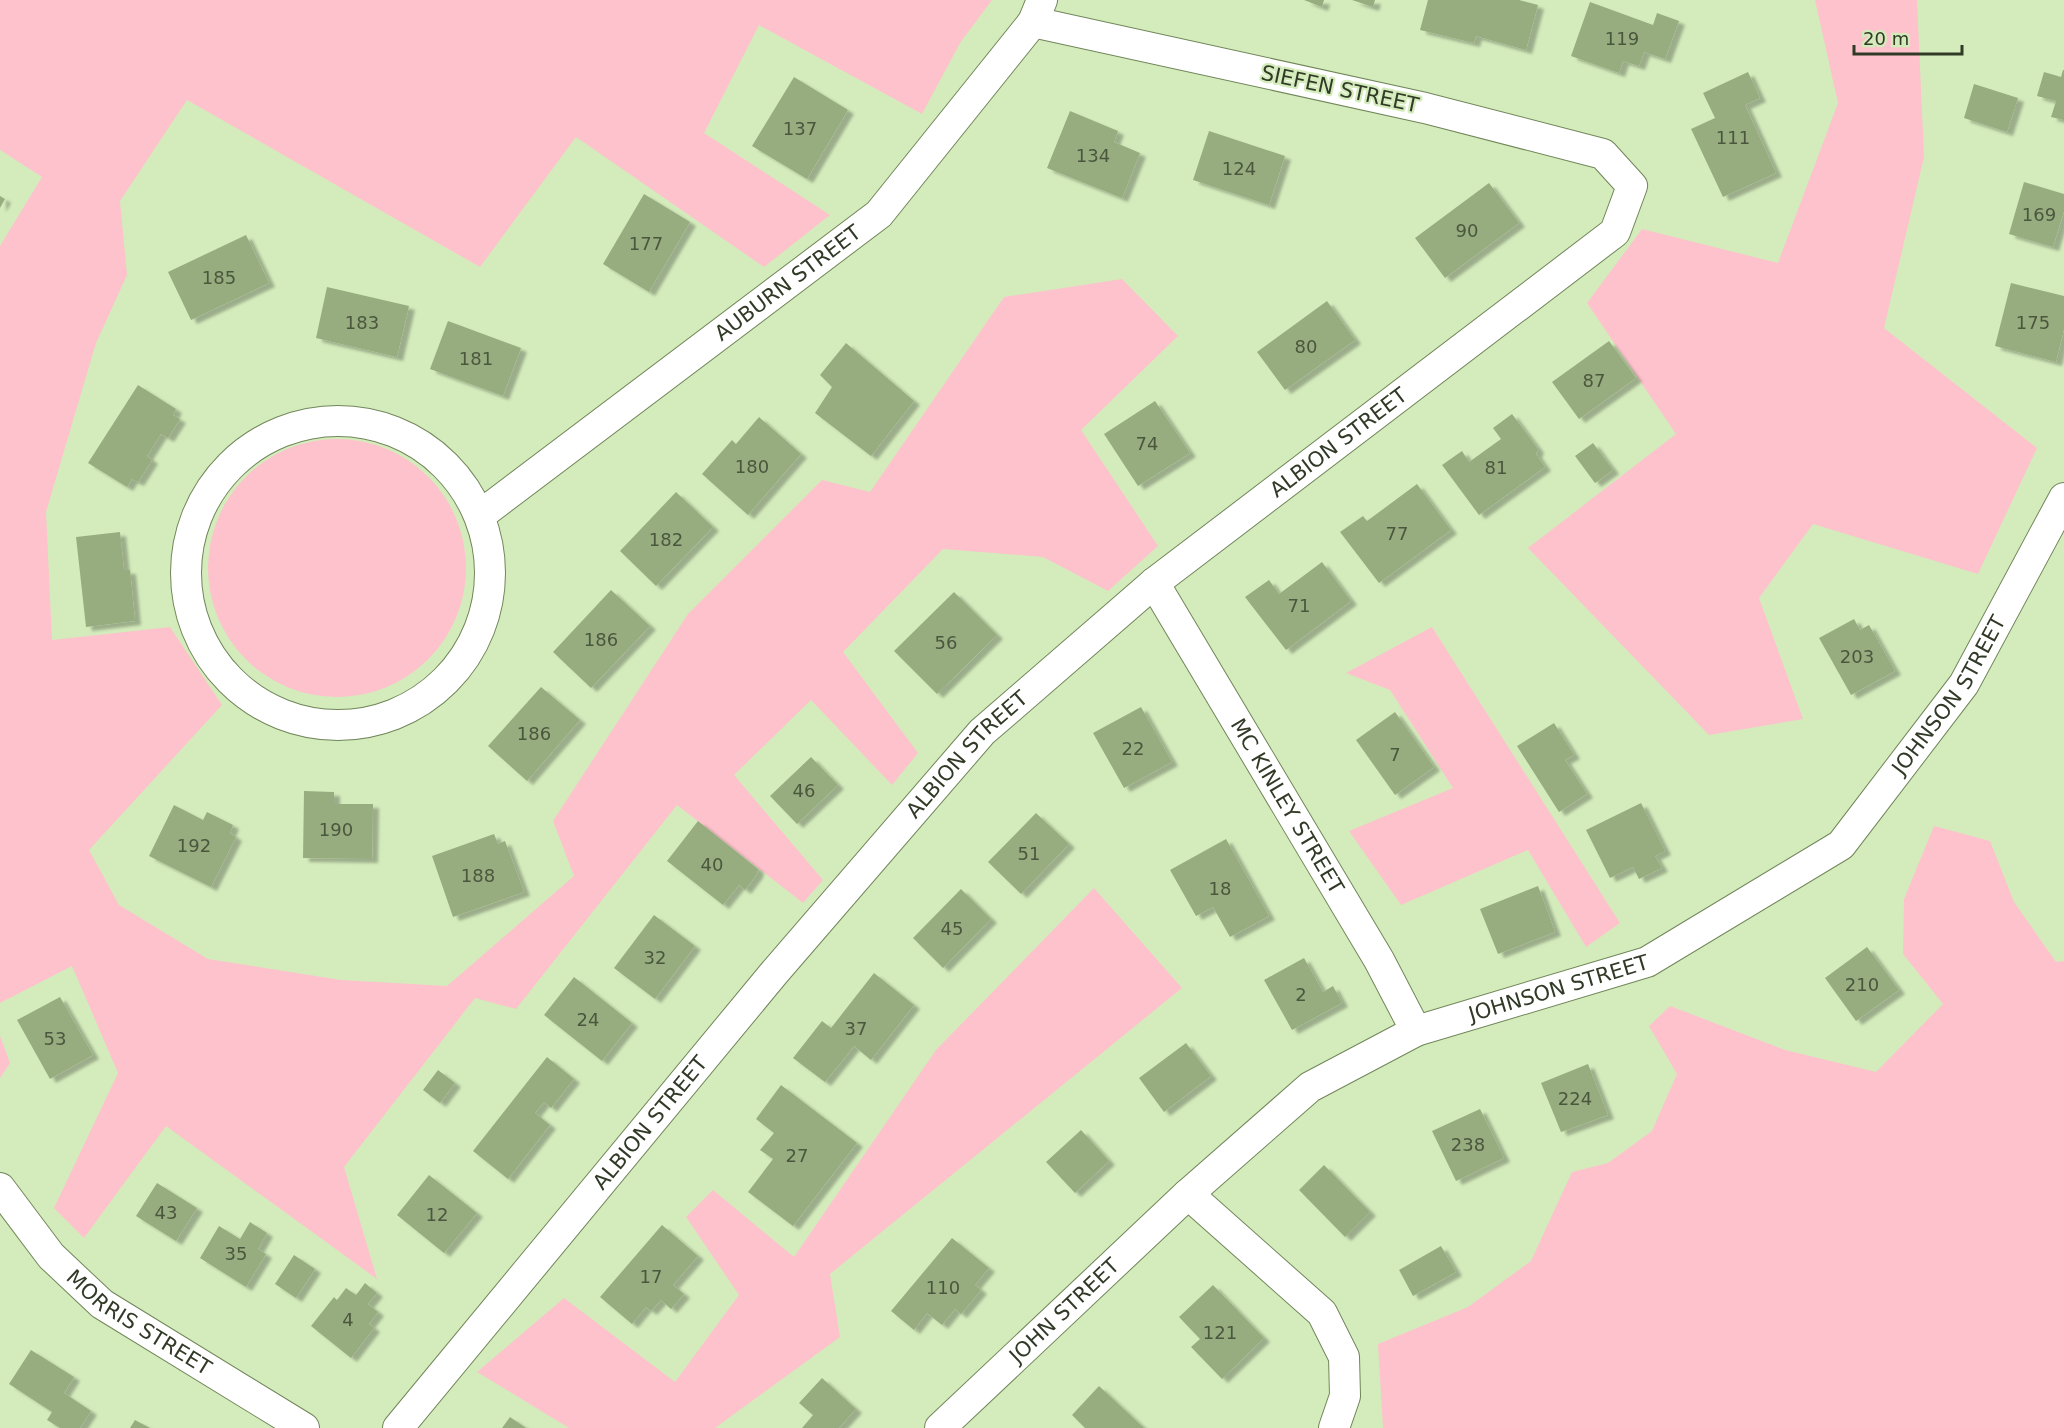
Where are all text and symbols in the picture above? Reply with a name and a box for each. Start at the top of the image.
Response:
scale bar [1854,18,1962,56]
house number: 119 [1605,28,1639,49]
text: 20 m [1863,28,1909,49]
street label: SIEFEN STREET [1259,61,1421,117]
house number: 137 [783,118,817,139]
house number: 111 [1716,127,1750,148]
house number: 134 [1076,145,1110,166]
house number: 124 [1222,158,1256,179]
house number: 169 [2022,204,2056,225]
street label: AUBURN STREET [710,220,866,346]
house number: 90 [1456,220,1478,241]
house number: 177 [629,233,663,254]
house number: 185 [202,267,236,288]
house number: 183 [345,312,379,333]
house number: 175 [2016,312,2050,333]
house number: 80 [1295,336,1317,357]
house number: 181 [459,348,493,369]
house number: 87 [1583,370,1605,391]
street label: ALBION STREET [1265,383,1412,502]
house number: 74 [1136,433,1158,454]
house number: 180 [735,456,769,477]
house number: 81 [1485,457,1507,478]
house number: 77 [1386,523,1408,544]
house number: 182 [649,529,683,550]
house number: 71 [1288,595,1310,616]
street label: JOHNSON STREET [1886,611,2011,781]
house number: 186 [584,629,618,650]
house number: 56 [935,632,957,653]
house number: 203 [1840,646,1874,667]
street label: ALBION STREET [901,686,1033,823]
street label: MC KINLEY STREET [1226,714,1349,898]
house number: 186 [517,723,551,744]
house number: 22 [1122,738,1144,759]
house number: 7 [1389,744,1401,765]
house number: 46 [793,780,815,801]
house number: 190 [319,819,353,840]
house number: 192 [177,835,211,856]
house number: 51 [1018,843,1040,864]
house number: 40 [701,854,723,875]
house number: 188 [461,865,495,886]
house number: 18 [1209,878,1231,899]
house number: 45 [941,918,963,939]
house number: 32 [644,947,666,968]
street label: JOHNSON STREET [1464,950,1652,1027]
house number: 210 [1845,974,1879,995]
house number: 2 [1295,984,1307,1005]
house number: 24 [577,1009,599,1030]
house number: 37 [845,1018,867,1039]
house number: 53 [44,1028,66,1049]
street label: ALBION STREET [588,1051,712,1194]
house number: 224 [1558,1088,1592,1109]
house number: 238 [1451,1134,1485,1155]
house number: 27 [786,1145,808,1166]
house number: 43 [155,1202,177,1223]
house number: 12 [426,1204,448,1225]
house number: 35 [225,1243,247,1264]
street label: JOHN STREET [1003,1253,1124,1369]
street label: MORRIS STREET [62,1265,216,1380]
house number: 17 [640,1266,662,1287]
house number: 110 [926,1277,960,1298]
house number: 4 [342,1309,354,1330]
house number: 121 [1203,1322,1237,1343]

